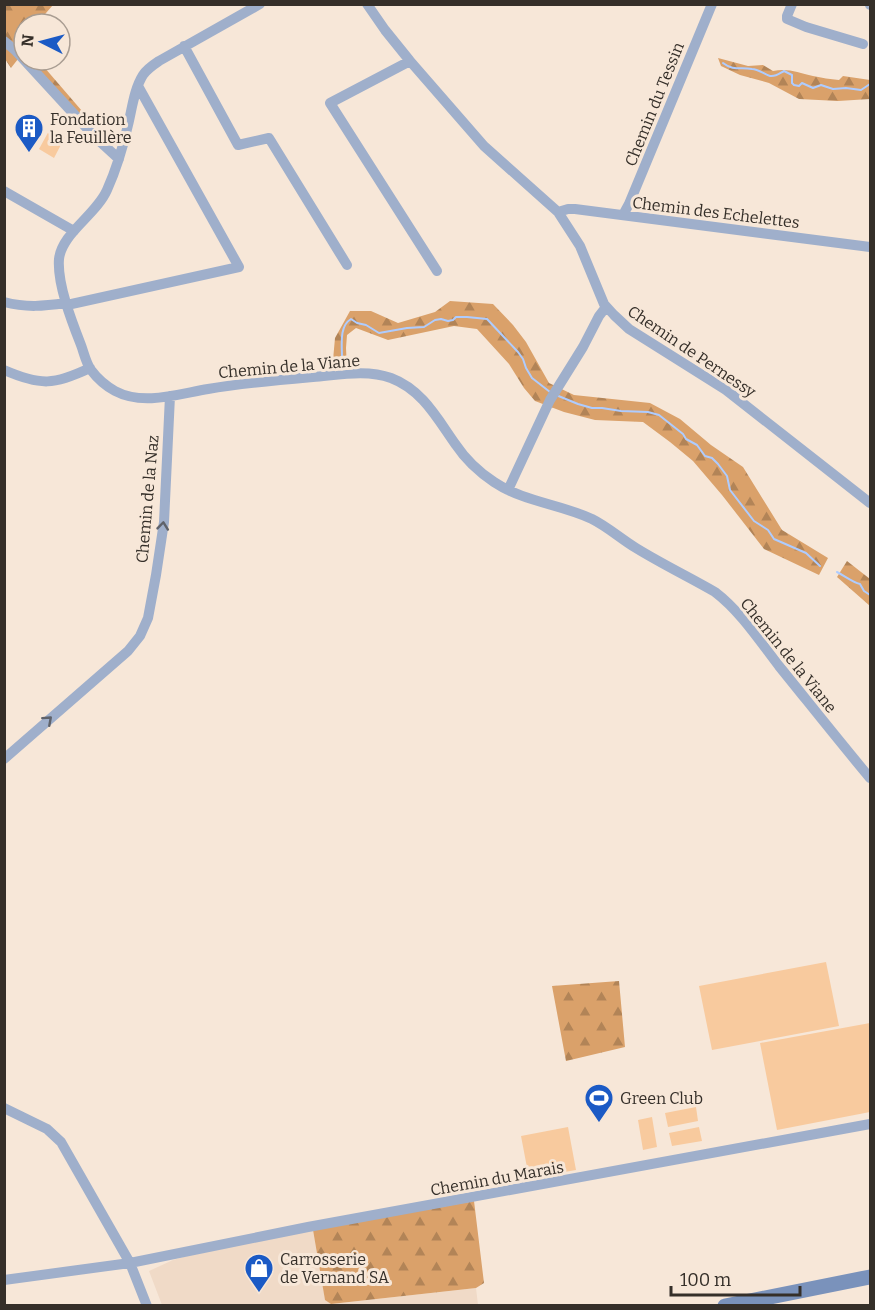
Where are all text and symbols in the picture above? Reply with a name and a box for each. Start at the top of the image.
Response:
north arrow [12,12,72,72]
text: N [17,33,38,48]
street label: Chemin du Tessin [621,39,688,169]
place label: Fondation la Feuillère [50,110,131,147]
building icon: Fondation la Feuillère [13,112,45,154]
street label: Chemin des Echelettes [631,193,801,232]
street label: Chemin de Pernessy [624,301,760,402]
street label: Chemin de la Viane [217,351,361,382]
street label: Chemin de la Naz [132,434,163,564]
one-way arrow [156,522,169,531]
street label: Chemin de la Viane [736,594,841,717]
one-way arrow [42,716,52,727]
sports icon: Green Club [583,1082,615,1124]
place label: Green Club [620,1089,703,1108]
street label: Chemin du Marais [429,1157,565,1200]
place label: Carrosserie de Vernand SA [280,1250,390,1287]
shop icon: Carrosserie de Vernand SA [243,1252,275,1294]
scale bar [671,1259,800,1297]
text: 100 m [680,1269,731,1291]

